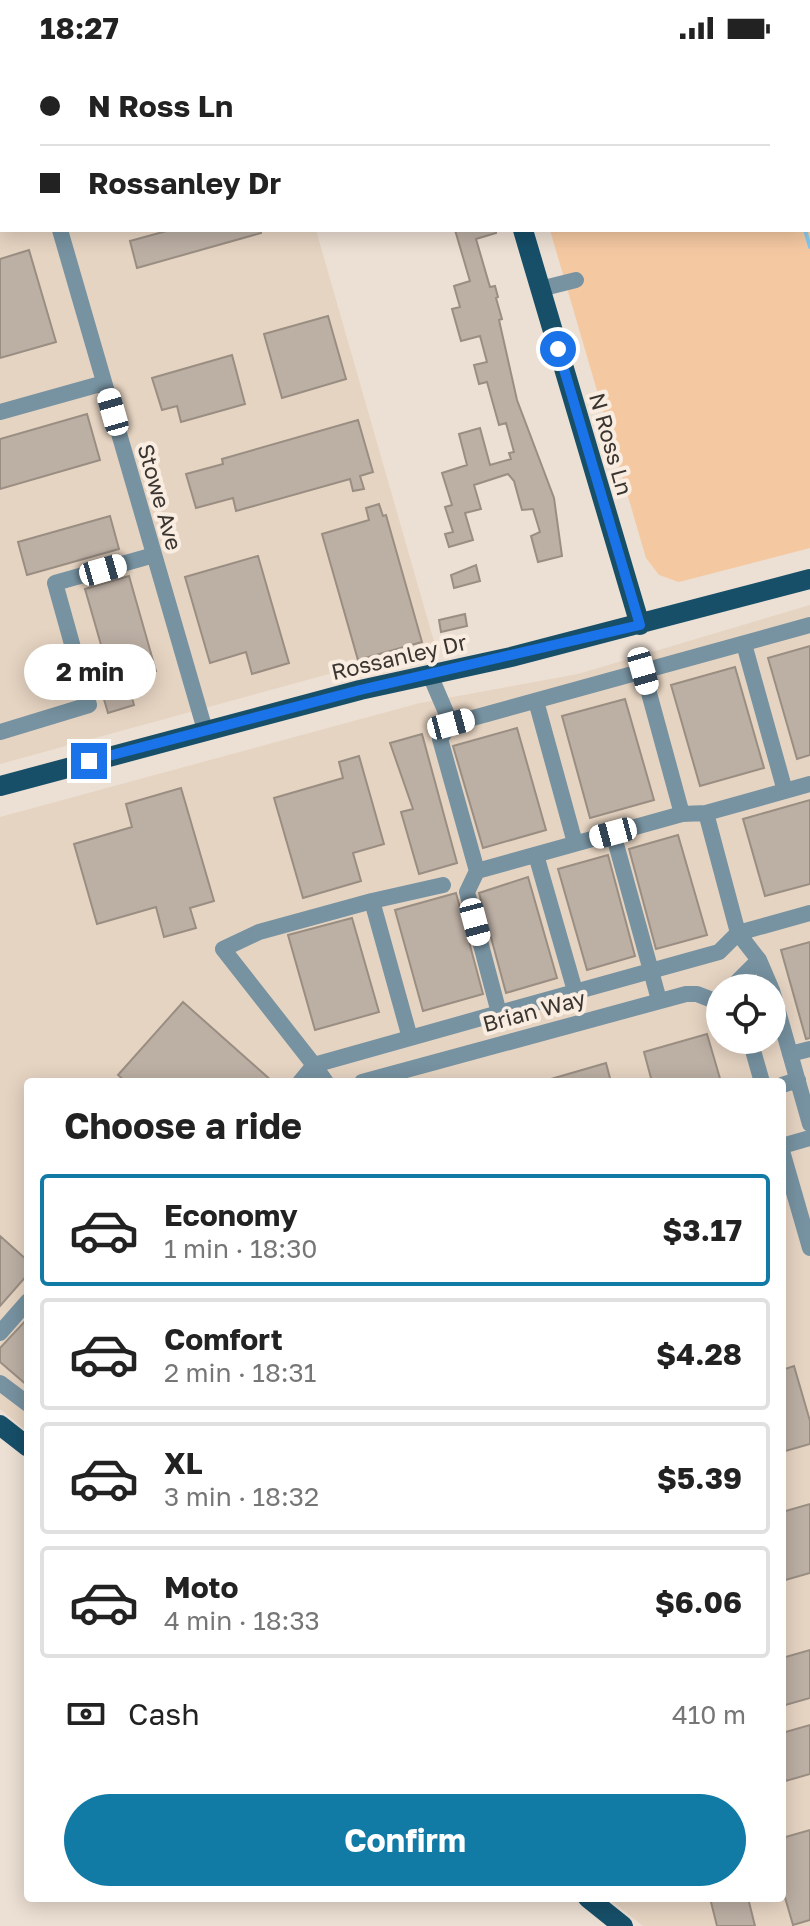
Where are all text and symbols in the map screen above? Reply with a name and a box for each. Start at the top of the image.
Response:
text: 18:27 [40,10,119,46]
text: N Ross Ln [88,88,233,124]
text: Rossanley Dr [88,165,281,201]
route start [540,331,576,367]
car [95,386,131,438]
street label: N Ross Ln [584,390,639,498]
street label: Stowe Ave [132,441,189,553]
car [77,552,129,588]
street label: Rossanley Dr [329,628,470,685]
callout: 2 min [23,645,155,701]
car [625,645,661,697]
text: 2 min [56,656,124,687]
car [425,706,477,742]
route end [71,743,107,779]
car [587,815,639,851]
car [457,896,493,948]
map controls [706,974,786,1054]
button: locate [706,974,786,1054]
street label: Brian Way [480,984,588,1037]
text: Choose a ride [64,1104,302,1147]
icon: car [68,1194,140,1266]
text: Economy [164,1197,298,1233]
text: $3.17 [662,1212,742,1248]
text: 1 min · 18:30 [164,1233,317,1264]
icon: car [68,1318,140,1390]
text: Comfort [164,1321,283,1357]
text: $4.28 [656,1336,742,1372]
text: 2 min · 18:31 [164,1357,316,1388]
icon: car [68,1442,140,1514]
text: XL [164,1445,203,1481]
text: $5.39 [657,1460,742,1496]
text: 3 min · 18:32 [164,1481,319,1512]
icon: car [68,1566,140,1638]
text: Moto [164,1569,239,1605]
text: $6.06 [655,1584,742,1620]
text: 4 min · 18:33 [164,1605,320,1636]
icon: cash [64,1692,108,1736]
text: Cash [128,1696,200,1732]
text: 410 m [672,1699,746,1730]
button: Confirm [64,1794,746,1886]

